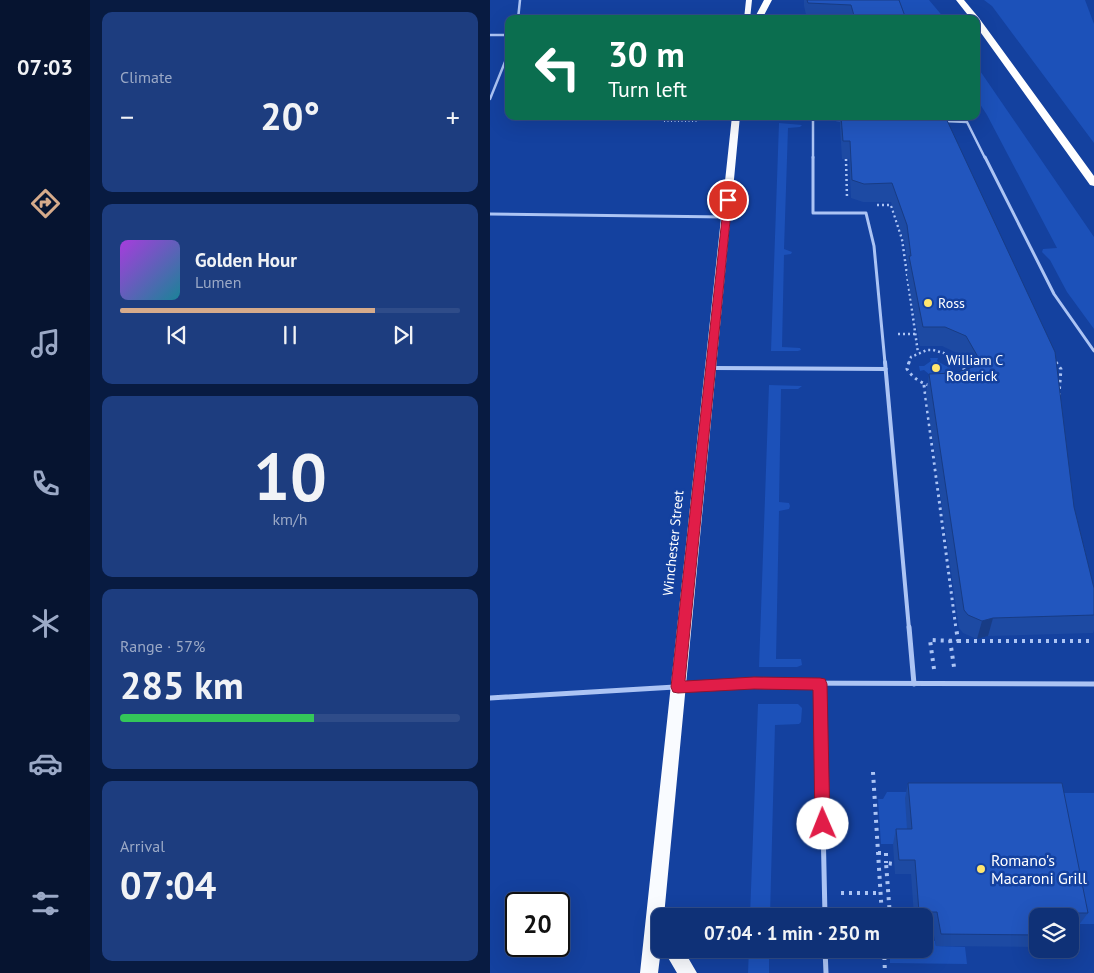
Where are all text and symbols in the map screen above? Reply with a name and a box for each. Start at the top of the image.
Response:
text: 30 m [608,31,685,77]
icon: left [525,35,590,100]
text: 07:03 [17,53,73,81]
text: Climate [120,67,172,87]
text: Turn left [608,75,687,103]
text: 20° [260,91,320,140]
text: − [120,98,134,135]
text: + [446,98,460,135]
pin [707,179,749,221]
icon: directions [28,186,63,221]
icon: arrive [714,186,742,214]
text: Golden Hour [195,248,297,272]
text: Lumen [195,272,241,292]
place label: Ross [938,294,965,312]
marker: Ross [922,297,934,309]
icon: previous [163,321,191,349]
icon: pause [276,321,304,349]
icon: next [389,321,417,349]
icon: music [28,326,63,361]
place label: William C Roderick [946,351,1003,385]
marker: William C Roderick [930,362,942,374]
text: 10 [253,434,327,518]
icon: phone [28,466,63,501]
street label: Winchester Street [659,489,688,597]
text: km/h [272,509,308,529]
icon: climate [28,606,63,641]
text: Range · 57% [120,636,205,656]
text: 285 km [120,660,244,709]
icon: car [28,746,63,781]
position arrow [796,797,848,849]
text: Arrival [120,836,165,856]
place label: Romano's Macaroni Grill [991,850,1087,888]
text: 07:04 [120,860,216,909]
marker: Romano's Macaroni Grill [975,863,987,875]
icon: filters [28,886,63,921]
speed limit sign: 20 [505,892,570,957]
map controls [1029,908,1079,958]
button: layers [1029,908,1079,958]
text: 07:04 · 1 min · 250 m [704,921,880,945]

